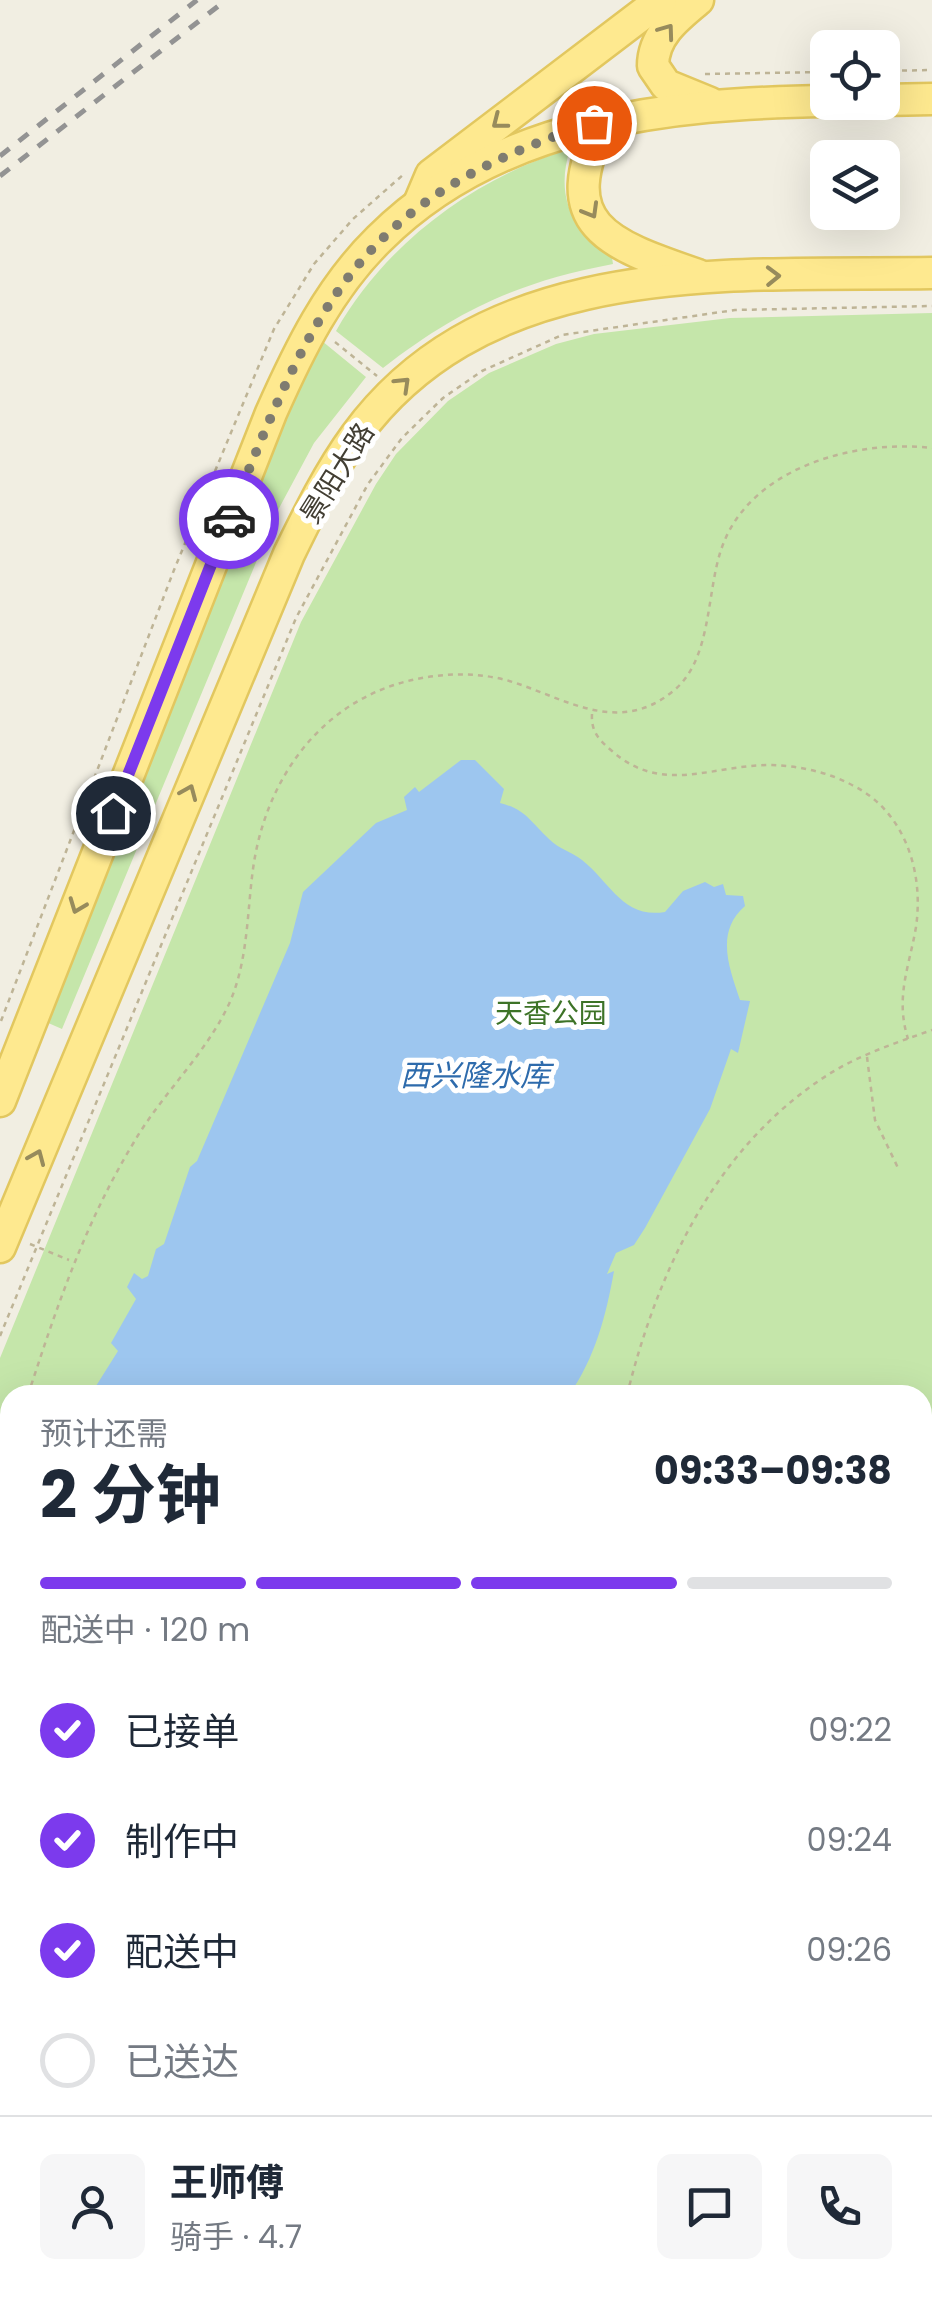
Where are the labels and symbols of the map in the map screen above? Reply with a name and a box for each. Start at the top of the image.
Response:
one-way arrow [655,24,673,42]
pin [552,81,637,166]
one-way arrow [493,110,511,128]
one-way arrow [579,200,598,218]
one-way arrow [765,265,781,286]
one-way arrow [392,378,410,396]
street label: 景阳大路 [291,415,384,531]
courier [179,469,279,569]
pin [71,771,156,856]
one-way arrow [177,785,197,803]
one-way arrow [68,896,88,913]
park label: 天香公园 [495,994,607,1033]
water label: 西兴隆水库 [400,1054,555,1097]
one-way arrow [26,1149,46,1167]

